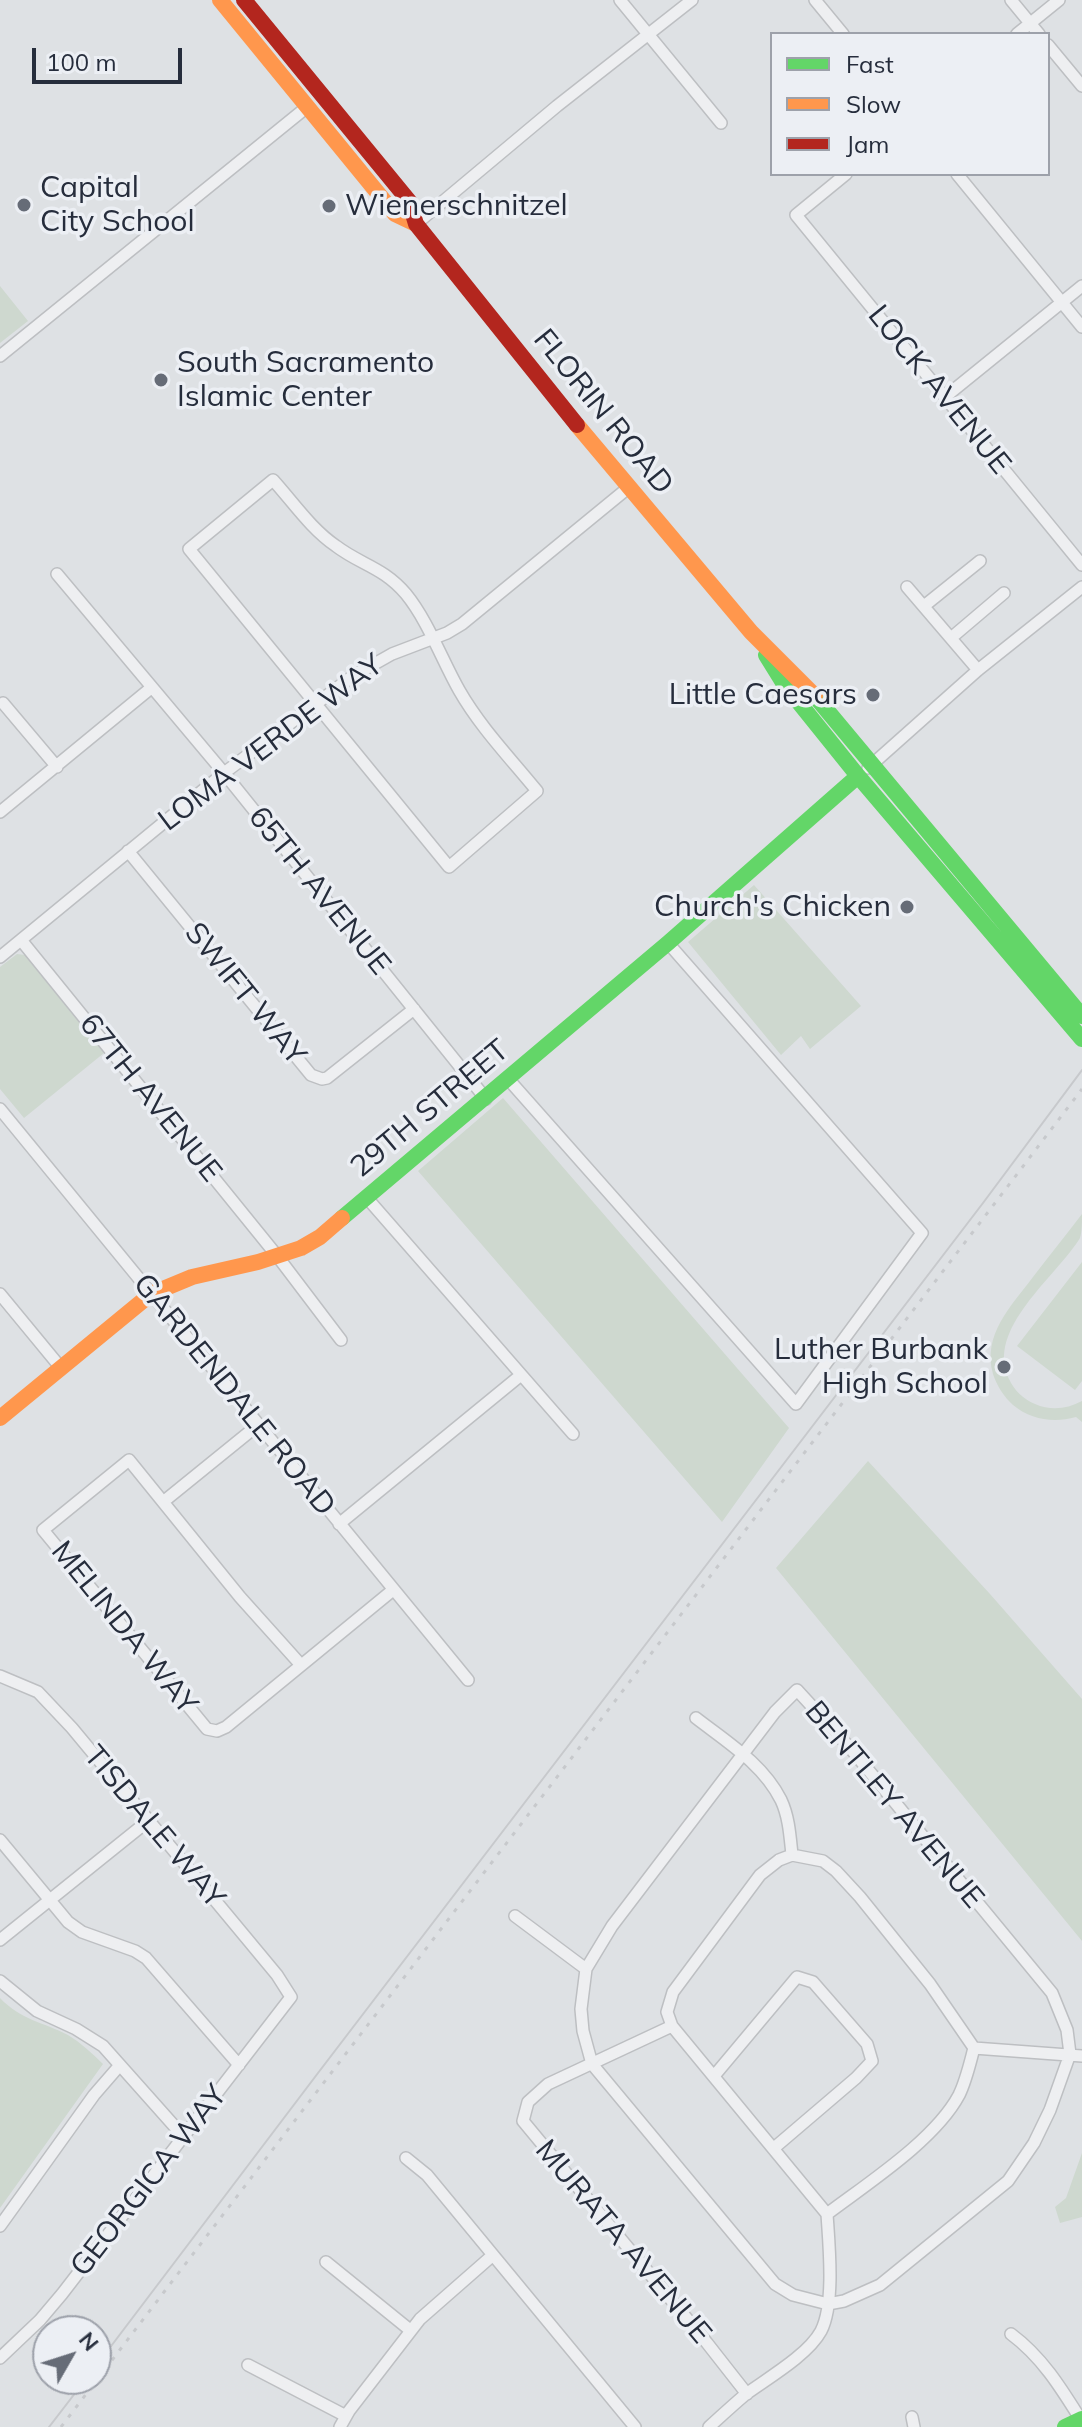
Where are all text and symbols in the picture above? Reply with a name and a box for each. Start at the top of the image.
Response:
scale bar [36,32,186,82]
legend [770,32,1050,176]
text: 100 m [46,47,117,77]
text: Fast [846,49,894,79]
text: Slow [846,89,901,119]
text: Jam [846,129,889,159]
place label: Capital City School [40,170,195,240]
place label: Wienerschnitzel [345,188,568,224]
marker: Capital City School [15,196,33,214]
marker: Wienerschnitzel [320,197,338,215]
street label: LOCK AVENUE [860,298,1018,482]
street label: FLORIN ROAD [525,322,681,502]
place label: South Sacramento Islamic Center [177,345,434,416]
marker: South Sacramento Islamic Center [152,371,170,389]
street label: LOMA VERDE WAY [152,647,390,839]
place label: Little Caesars [669,677,857,713]
marker: Little Caesars [864,686,882,704]
street label: 65TH AVENUE [240,800,398,982]
place label: Church's Chicken [654,889,891,925]
marker: Church's Chicken [898,898,916,916]
street label: SWIFT WAY [177,916,313,1072]
street label: 67TH AVENUE [71,1007,229,1189]
street label: 29TH STREET [344,1033,516,1185]
street label: GARDENDALE ROAD [125,1267,343,1523]
place label: Luther Burbank High School [774,1332,988,1402]
marker: Luther Burbank High School [995,1358,1013,1376]
street label: MELINDA WAY [43,1534,205,1722]
street label: BENTLEY AVENUE [797,1694,991,1916]
street label: TISDALE WAY [76,1739,232,1915]
street label: GEORGICA WAY [63,2078,235,2284]
street label: MURATA AVENUE [527,2133,719,2351]
north arrow [32,2315,112,2395]
text: N [73,2326,105,2356]

